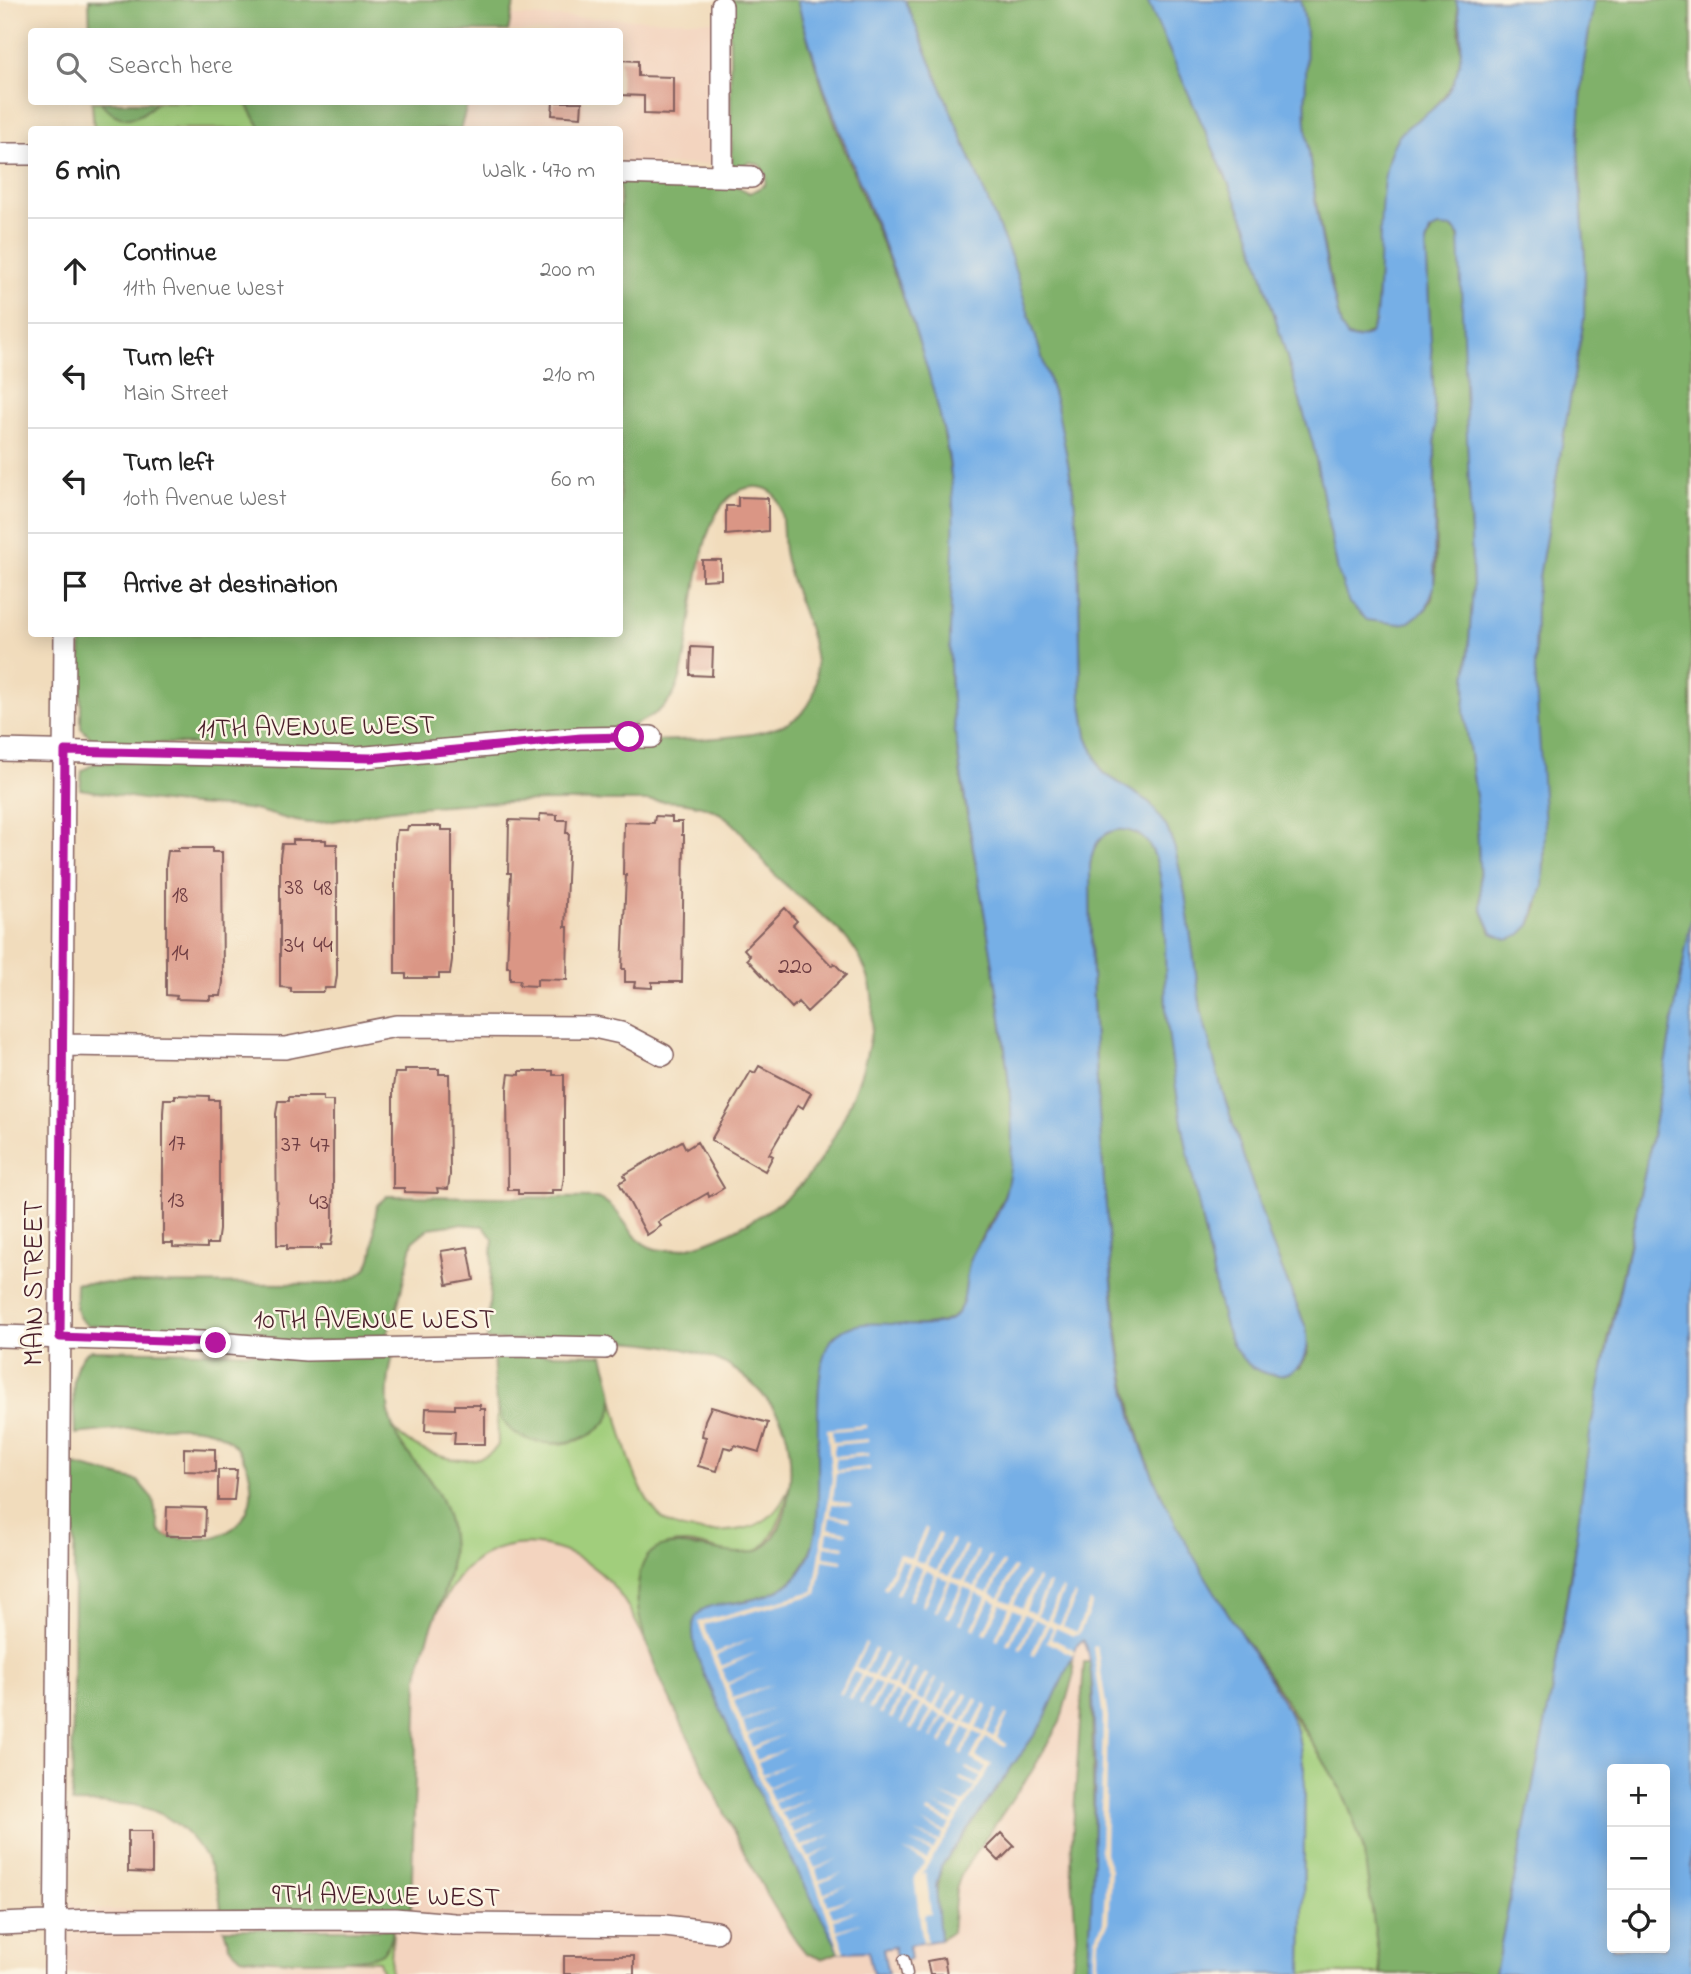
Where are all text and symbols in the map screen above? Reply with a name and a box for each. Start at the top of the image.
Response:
search box [28,28,623,105]
icon: search [52,48,90,86]
text: Search here [108,48,233,86]
text: 6 min [56,150,120,194]
text: Walk · 470 m [482,155,595,188]
text: Continue [123,235,216,273]
icon: ahead [56,252,94,290]
text: 200 m [540,254,595,287]
text: 11th Avenue West [123,273,284,306]
text: Turn left [123,340,214,378]
icon: left [56,357,94,395]
text: 210 m [543,359,595,392]
text: Main Street [123,378,229,411]
text: Turn left [123,445,214,483]
icon: left [56,462,94,500]
text: 60 m [551,464,595,497]
text: 10th Avenue West [123,483,287,516]
icon: arrive [56,567,94,605]
text: Arrive at destination [123,567,338,605]
street label: 11TH AVENUE WEST [197,706,435,751]
route start [613,721,644,752]
house number: 38 [285,871,303,906]
house number: 48 [314,872,332,907]
house number: 18 [172,879,188,914]
house number: 34 [284,929,304,964]
house number: 44 [313,929,333,964]
house number: 14 [171,937,189,972]
house number: 220 [778,950,812,985]
house number: 17 [168,1127,186,1162]
house number: 37 [281,1128,301,1163]
house number: 47 [310,1129,330,1164]
house number: 13 [167,1184,185,1219]
house number: 43 [309,1186,329,1221]
street label: MAIN STREET [15,1200,56,1366]
street label: 10TH AVENUE WEST [254,1301,494,1342]
route end [200,1327,231,1358]
map controls [1607,1764,1670,1953]
button: + [1607,1764,1670,1827]
button: − [1607,1827,1670,1890]
street label: 9TH AVENUE WEST [271,1875,500,1920]
button: locate [1607,1890,1670,1953]

